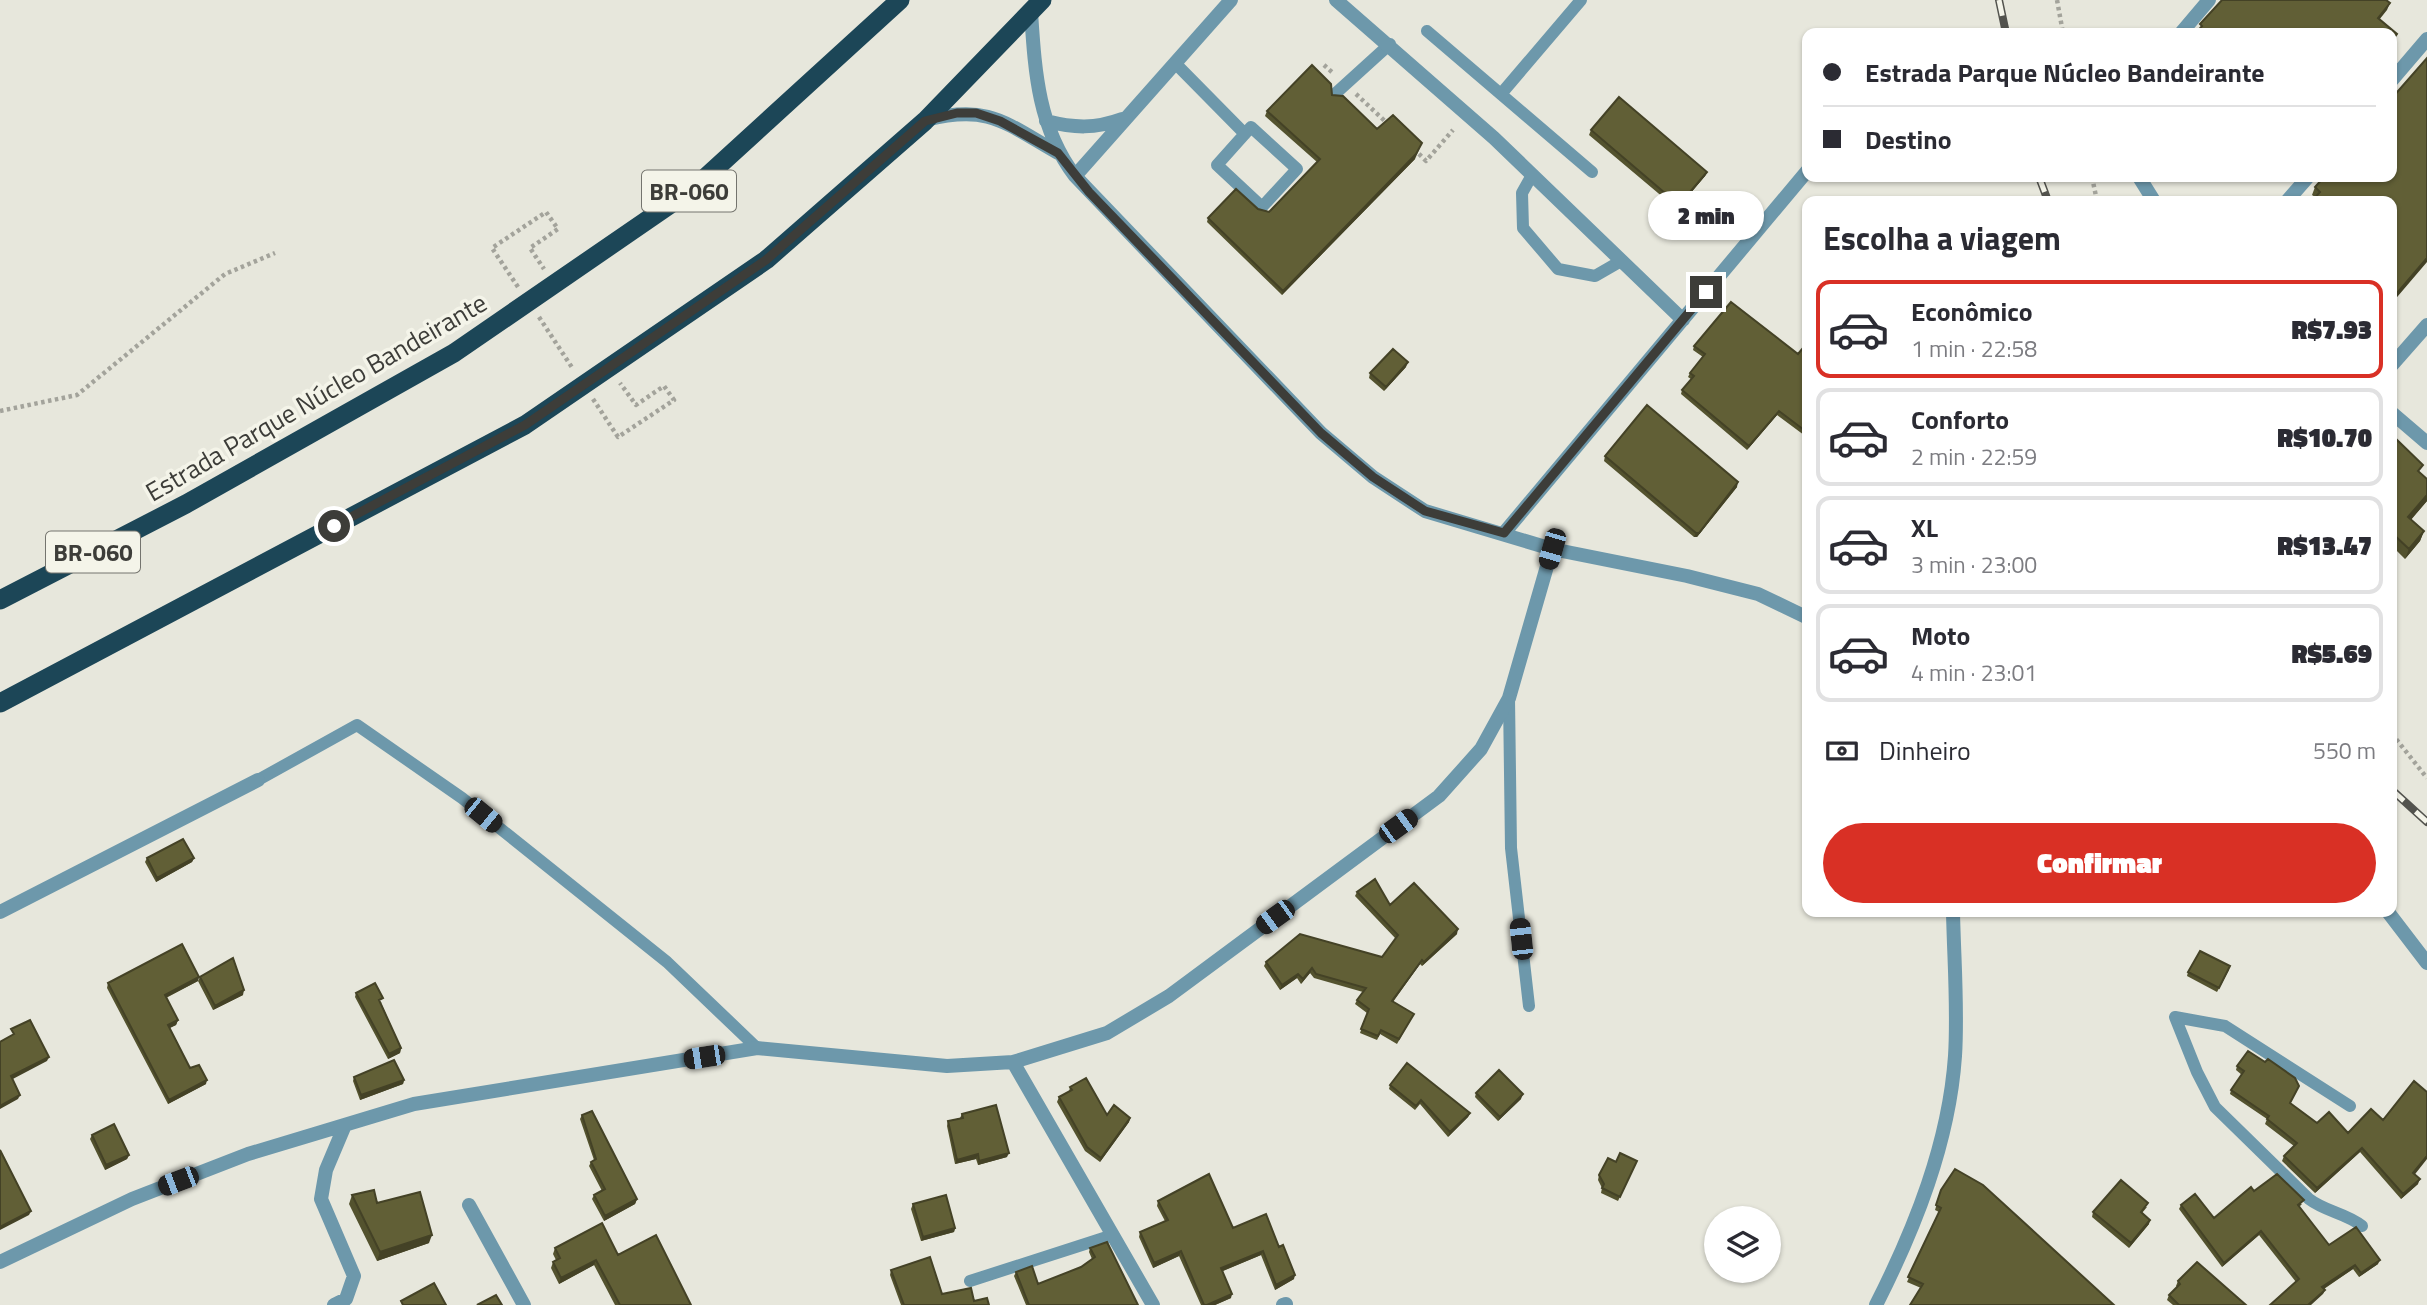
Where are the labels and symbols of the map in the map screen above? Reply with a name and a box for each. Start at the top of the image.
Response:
road number: BR-060 [642,170,736,211]
callout: 2 min [1648,190,1764,240]
route end [1690,276,1722,308]
street label: Estrada Parque Núcleo Bandeirante [138,283,494,511]
route start [318,510,350,542]
car [1537,526,1568,572]
road number: BR-060 [46,532,140,572]
car [461,794,506,836]
car [1375,805,1422,847]
car [1252,896,1299,938]
car [1509,917,1534,961]
car [682,1043,727,1071]
car [155,1164,202,1198]

